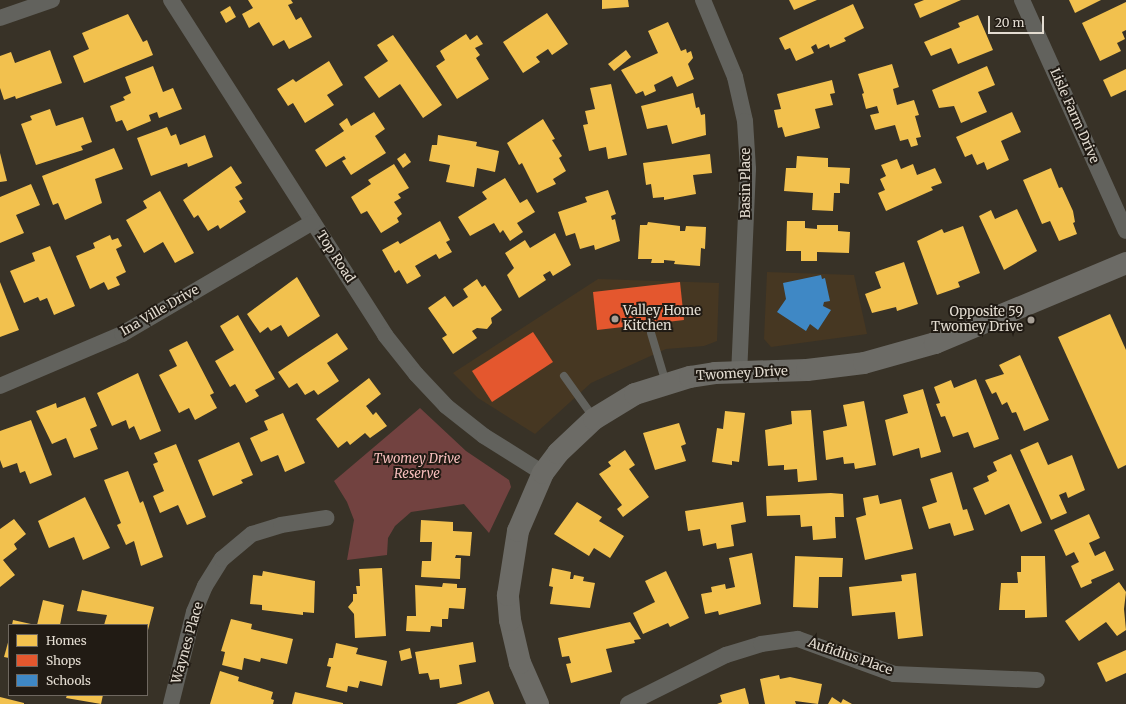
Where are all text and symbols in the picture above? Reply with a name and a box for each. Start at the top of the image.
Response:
scale bar [990,8,1046,34]
text: 20 m [995,15,1024,30]
street label: Lisle Farm Drive [1046,66,1102,166]
street label: Basin Place [738,148,754,218]
street label: Top Road [312,228,358,286]
street label: Ina Ville Drive [118,282,202,340]
place label: Valley Home Kitchen [623,304,701,335]
place label: Opposite 59 Twomey Drive [931,305,1023,336]
marker: Valley Home Kitchen [610,314,620,324]
marker: Opposite 59 Twomey Drive [1026,315,1036,325]
street label: Twomey Drive [696,364,788,384]
park label: Twomey Drive Reserve [374,452,460,483]
street label: Waynes Place [169,600,207,686]
legend [8,624,148,696]
text: Homes [46,633,87,648]
street label: Aufidius Place [806,635,894,679]
text: Shops [46,653,81,668]
text: Schools [46,673,91,688]

